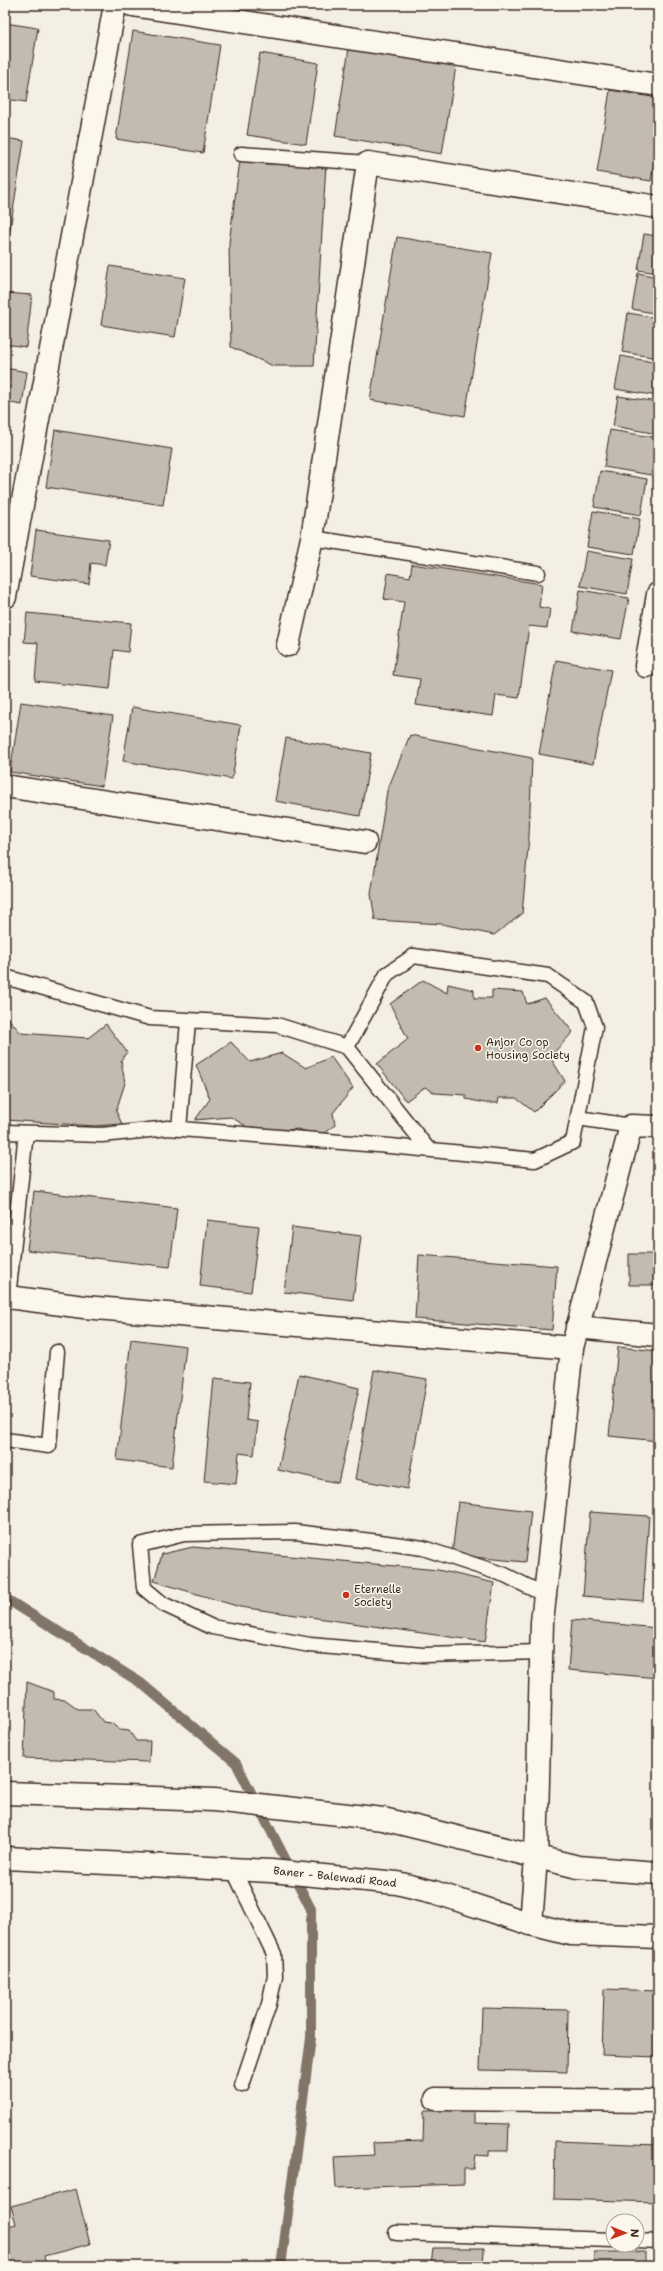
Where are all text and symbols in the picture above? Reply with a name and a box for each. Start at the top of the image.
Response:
place label: Anjor Co op Housing Society [486,1035,570,1063]
marker: Anjor Co op Housing Society [473,1043,483,1053]
place label: Eternelle Society [354,1582,402,1610]
marker: Eternelle Society [341,1590,351,1600]
street label: Baner - Balewadi Road [273,1863,397,1891]
north arrow [605,2213,645,2253]
text: N [627,2229,642,2238]

